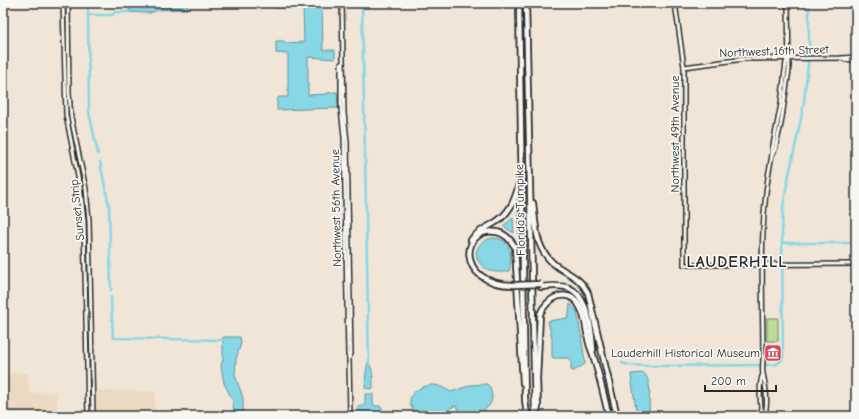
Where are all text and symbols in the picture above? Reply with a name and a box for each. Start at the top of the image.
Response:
street label: Northwest 16th Street [719,42,830,60]
street label: Northwest 49th Avenue [668,76,682,192]
street label: Northwest 56th Avenue [328,149,344,267]
street label: Florida's Turnpike [512,164,528,256]
street label: Sunset Strip [67,179,87,241]
district label: LAUDERHILL [687,253,787,271]
museum icon: Lauderhill Historical Museum [763,343,783,363]
place label: Lauderhill Historical Museum [611,346,760,360]
scale bar [705,367,776,393]
text: 200 m [711,374,746,388]

